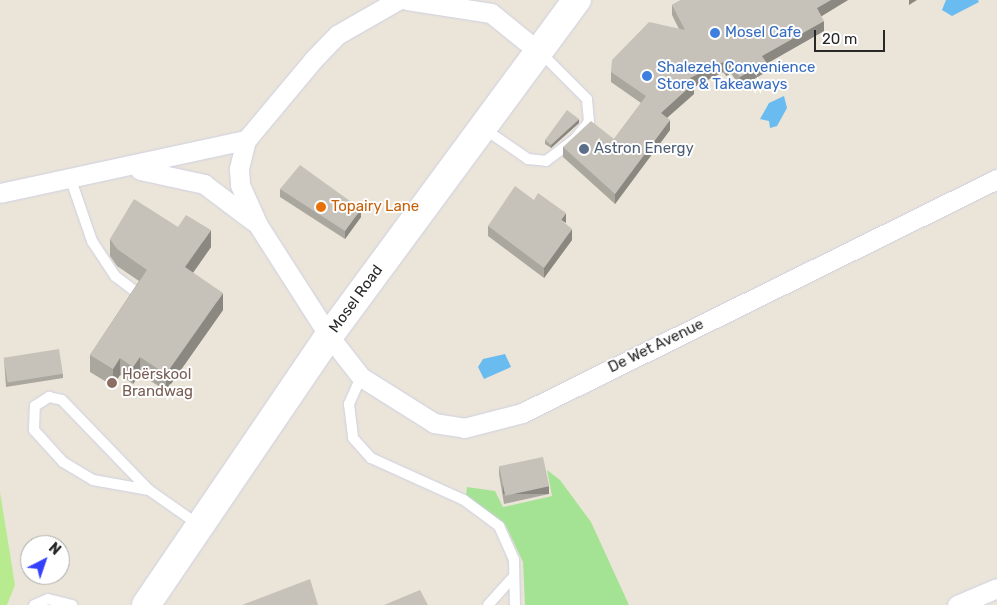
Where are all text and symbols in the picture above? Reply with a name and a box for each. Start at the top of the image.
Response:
scale bar [817,20,888,52]
place label: Mosel Cafe [725,24,801,42]
marker: Mosel Cafe [709,27,721,39]
text: 20 m [822,30,857,48]
place label: Shalezeh Convenience Store & Takeaways [657,58,815,93]
marker: Shalezeh Convenience Store & Takeaways [641,70,653,82]
place label: Astron Energy [594,140,694,158]
marker: Astron Energy [578,143,590,155]
place label: Topairy Lane [331,198,420,216]
marker: Topairy Lane [315,201,327,213]
street label: Mosel Road [325,262,387,336]
street label: De Wet Avenue [605,315,707,377]
place label: Hoërskool Brandwag [122,365,193,400]
marker: Hoërskool Brandwag [106,377,118,389]
north arrow [20,535,70,585]
text: N [45,539,64,559]

